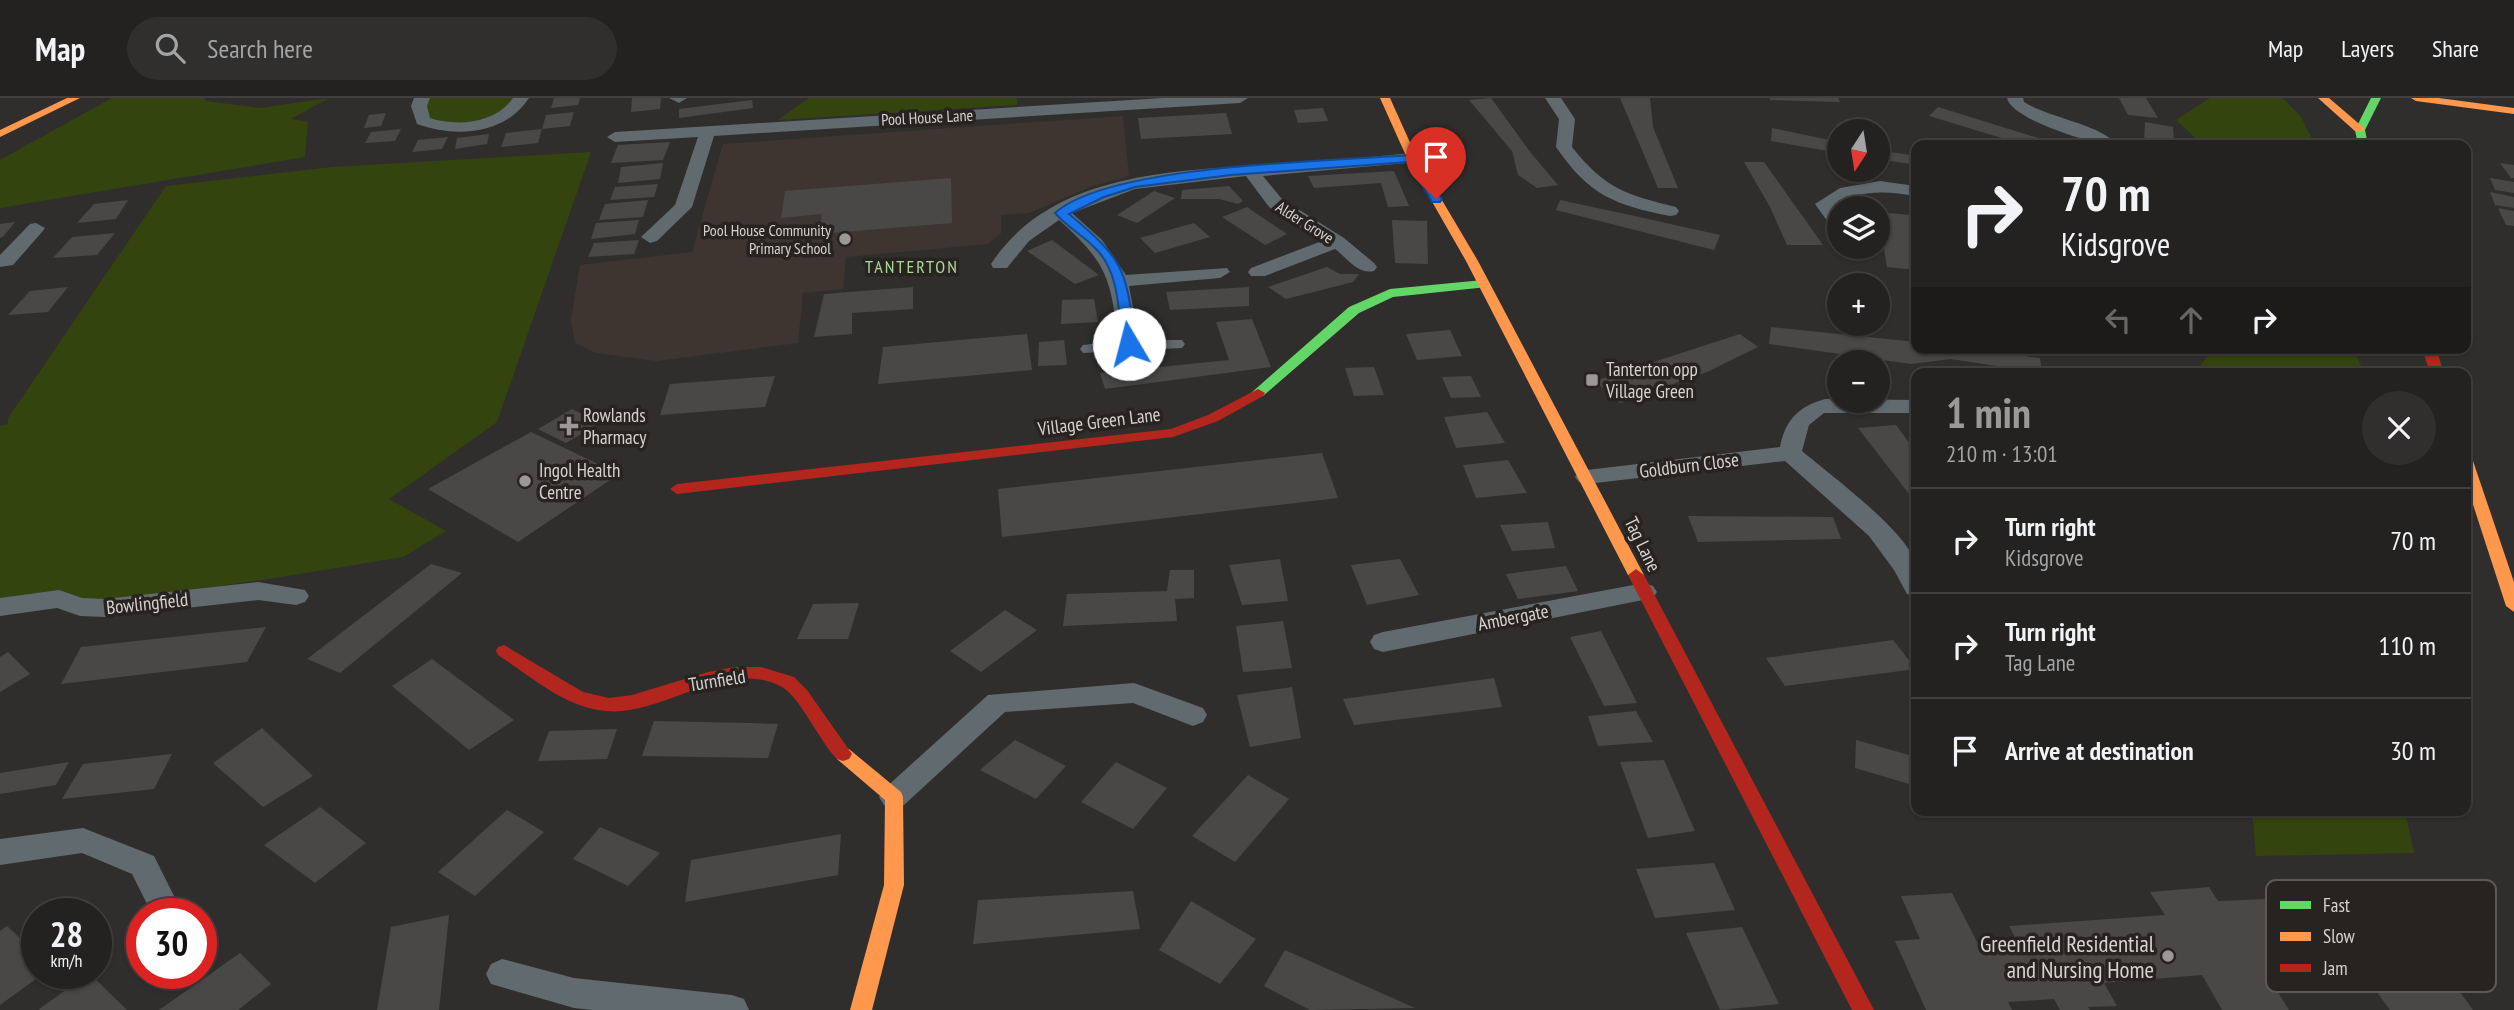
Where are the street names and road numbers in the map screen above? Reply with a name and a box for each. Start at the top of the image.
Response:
street label: Pool House Lane [881,105,973,129]
street label: Alder Grove [1272,196,1338,248]
street label: Village Green Lane [1035,402,1162,441]
street label: Goldburn Close [1638,447,1740,483]
street label: Tag Lane [1619,513,1667,576]
street label: Bowlingfield [105,587,189,619]
street label: Ambergate [1476,598,1550,636]
street label: Turnfield [687,664,747,696]

